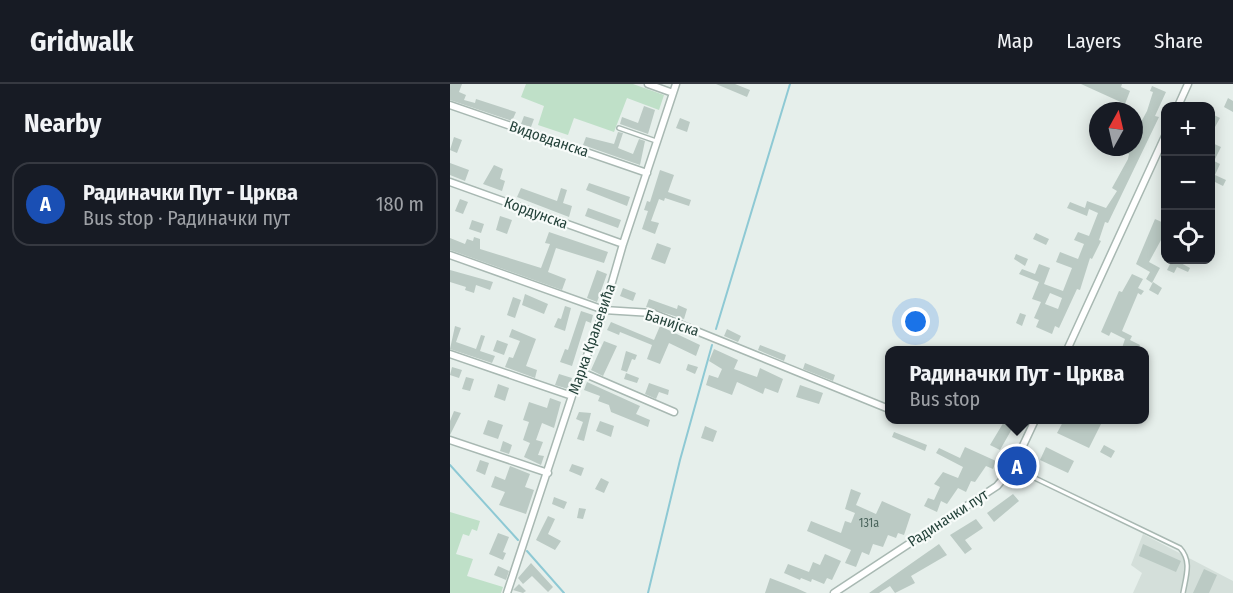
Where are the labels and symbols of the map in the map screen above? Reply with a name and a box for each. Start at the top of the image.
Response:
north arrow [1089,102,1143,156]
street label: Видовданска [507,117,591,161]
street label: Кордунска [502,193,570,233]
street label: Марка Краљевића [565,281,619,397]
street label: Банијска [643,306,701,340]
your location [901,307,930,336]
pin: A [998,444,1036,488]
street label: Радиначки пут [904,485,992,551]
house number: 131a [859,516,879,530]

